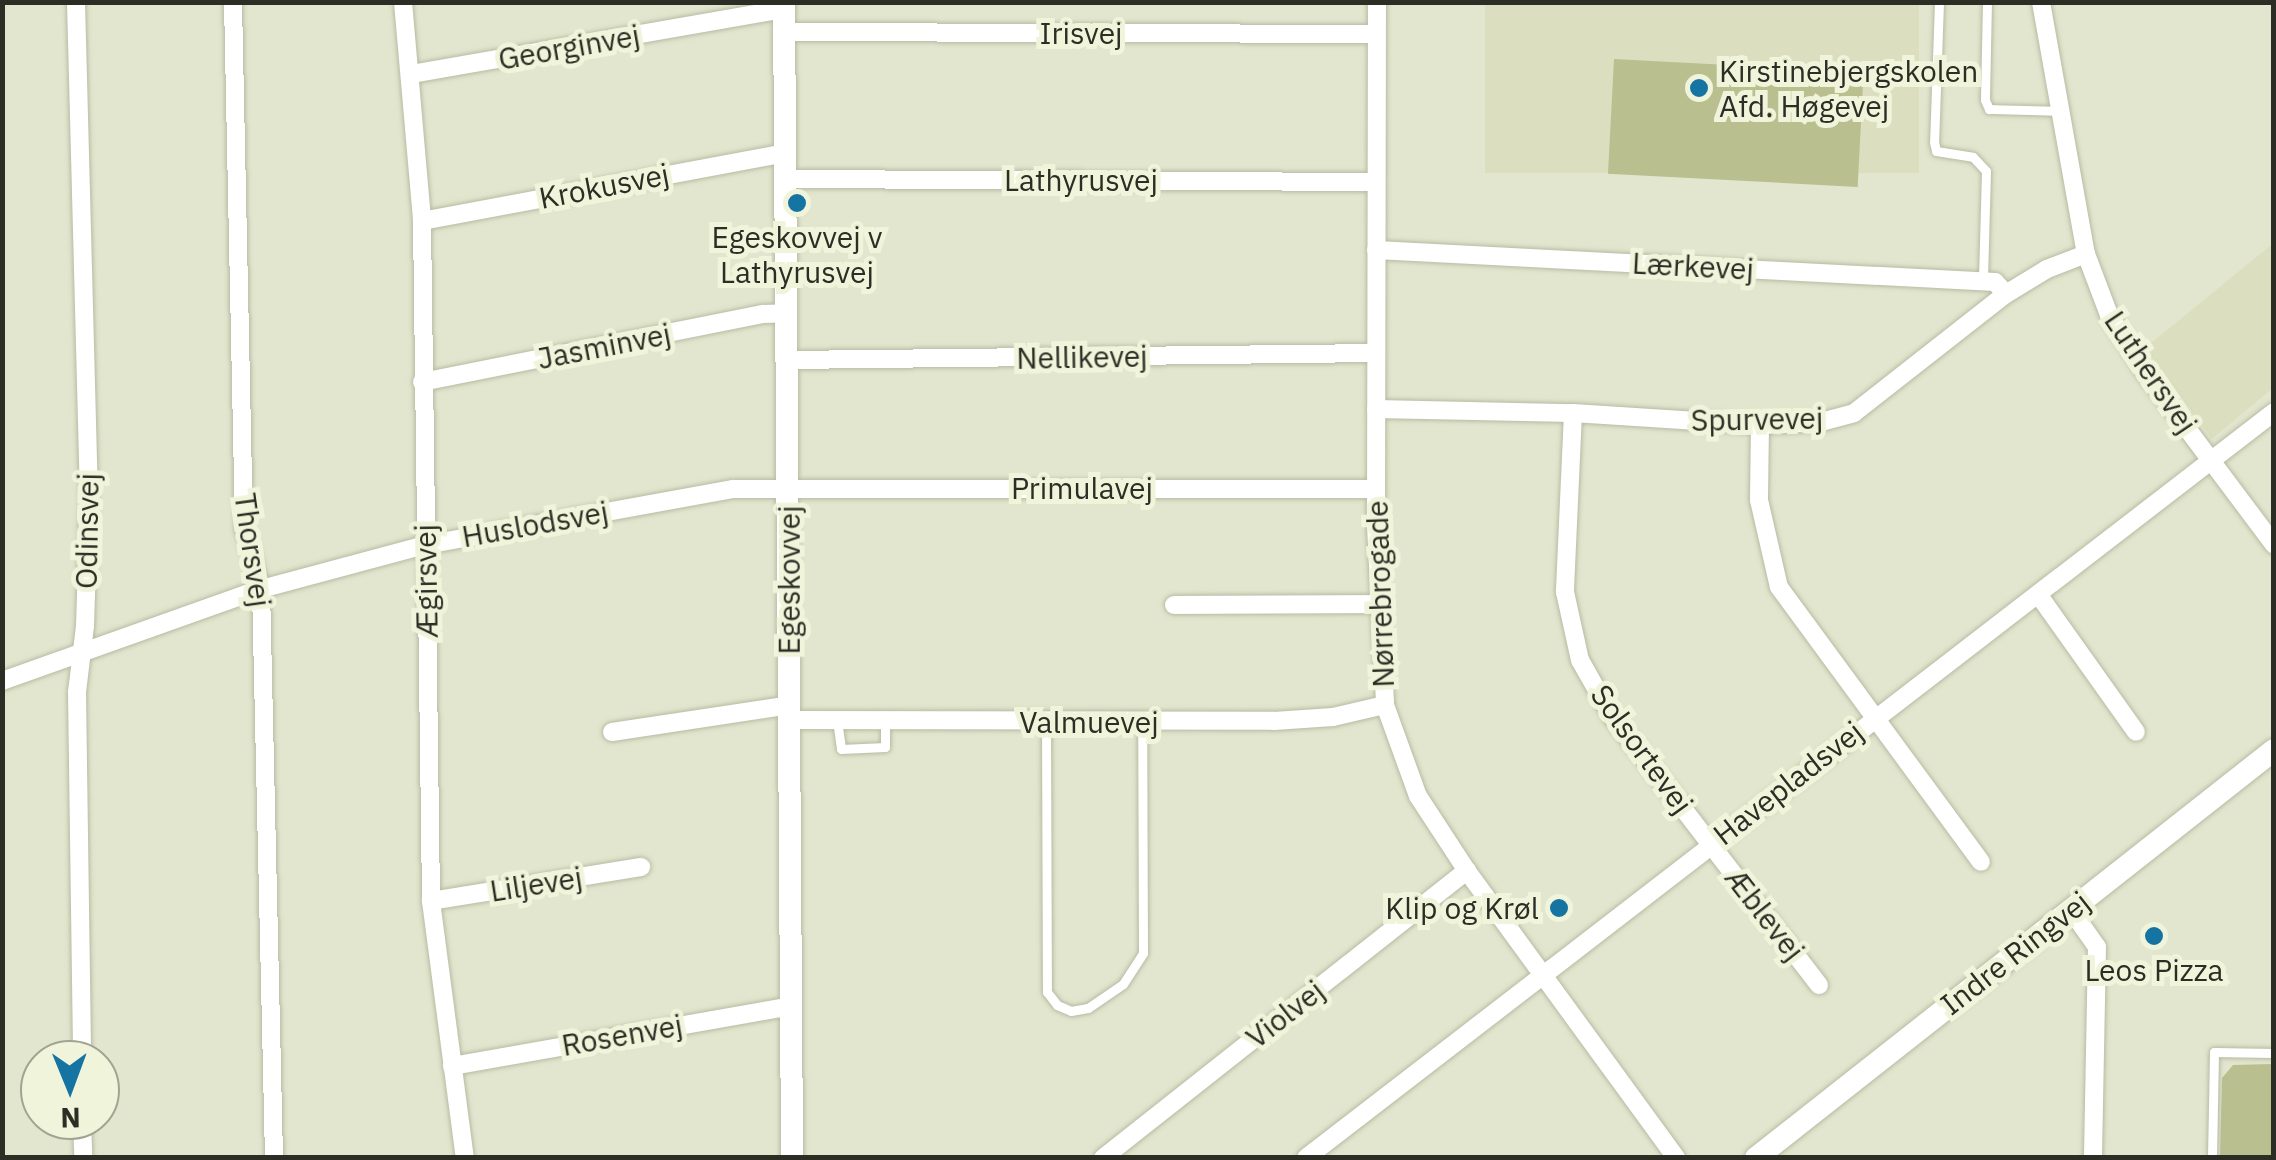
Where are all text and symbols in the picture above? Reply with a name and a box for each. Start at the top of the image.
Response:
street label: Irisvej [1039,15,1123,51]
street label: Georginvej [495,17,643,77]
place label: Kirstinebjergskolen Afd. Høgevej [1719,53,1978,124]
marker: Kirstinebjergskolen Afd. Høgevej [1688,77,1710,99]
street label: Krokusvej [536,156,672,216]
street label: Lathyrusvej [1004,162,1158,198]
marker: Egeskovvej v Lathyrusvej [786,192,808,214]
place label: Egeskovvej v Lathyrusvej [711,219,883,290]
street label: Lærkevej [1631,245,1755,287]
street label: Luthersvej [2097,304,2205,440]
street label: Jasminvej [534,315,674,377]
street label: Nellikevej [1016,338,1148,376]
street label: Spurvevej [1690,400,1824,438]
street label: Primulavej [1011,470,1153,506]
street label: Odinsvej [68,473,106,589]
street label: Thorsvej [227,491,279,609]
street label: Huslodsvej [459,493,611,555]
street label: Nørrebrogade [1359,500,1401,688]
street label: Egeskovvej [771,505,807,655]
street label: Ægirsvej [407,524,445,638]
street label: Solsortevej [1583,678,1701,820]
street label: Valmuevej [1019,704,1159,740]
street label: Havepladsvej [1706,714,1870,852]
street label: Liljevej [487,859,585,909]
street label: Æblevej [1718,861,1812,967]
street label: Indre Ringvej [1933,884,2097,1022]
place label: Klip og Krøl [1385,890,1539,926]
marker: Klip og Krøl [1548,897,1570,919]
marker: Leos Pizza [2143,925,2165,947]
place label: Leos Pizza [2084,952,2224,988]
street label: Violvej [1239,972,1331,1056]
street label: Rosenvej [559,1007,685,1063]
north arrow [20,1040,120,1140]
text: N [60,1100,81,1137]

